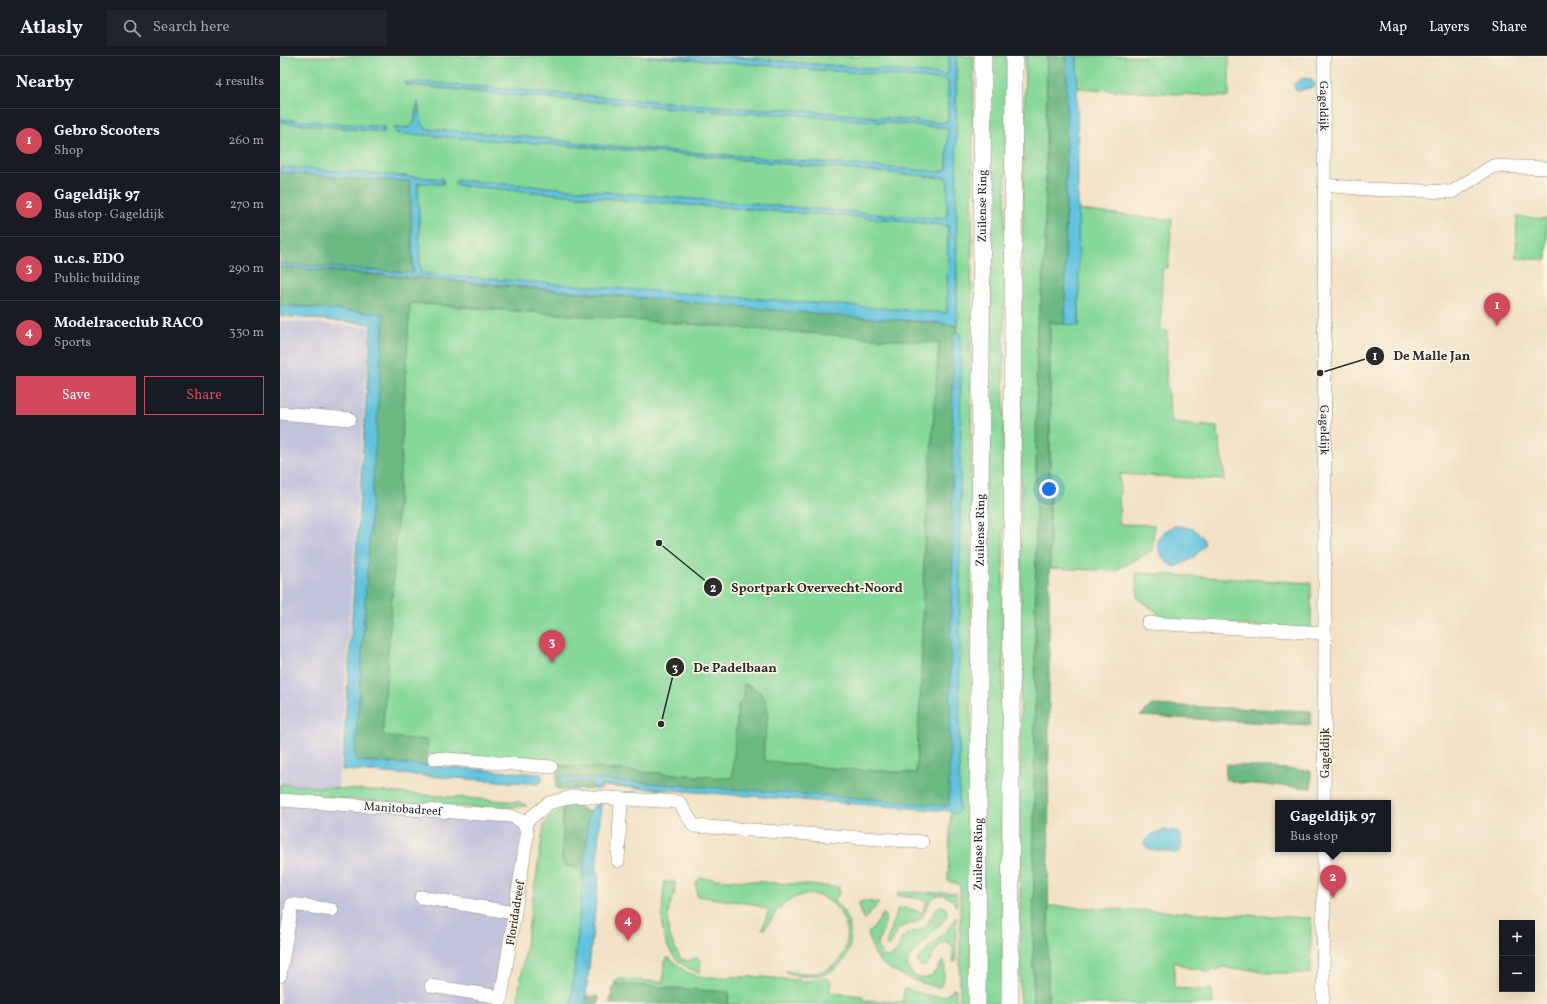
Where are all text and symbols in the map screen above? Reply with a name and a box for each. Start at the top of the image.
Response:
search box [107,10,387,46]
text: Atlasly [20,15,83,41]
icon: search [121,17,143,39]
text: Search here [153,17,230,38]
text: Map [1379,18,1407,37]
text: Layers [1429,18,1469,37]
text: Share [1491,18,1527,37]
text: Nearby [16,71,74,94]
text: 4 results [215,73,264,91]
street label: Gageldijk [1315,81,1331,132]
text: Gebro Scooters [54,121,160,142]
text: 1 [26,132,32,150]
text: 260 m [229,132,264,150]
text: Shop [54,142,83,160]
street label: Zuilense Ring [975,170,991,243]
text: Gageldijk 97 [54,185,140,206]
text: 2 [26,196,32,214]
text: 270 m [230,196,264,214]
text: Bus stop · Gageldijk [54,206,164,224]
text: u.c.s. EDO [54,249,124,270]
text: 3 [26,260,32,278]
text: 290 m [228,260,264,278]
text: Public building [54,270,140,288]
pin: 1 [1484,293,1510,326]
text: Modelraceclub RACO [54,313,203,334]
text: 4 [25,324,33,342]
text: 330 m [229,324,264,342]
text: Sports [54,334,91,352]
callout: De Malle Jan [1365,343,1478,368]
text: De Malle Jan [1394,348,1471,366]
text: 1 [1373,349,1378,365]
button: Save [16,376,136,415]
button: Share [144,376,264,415]
street label: Gageldijk [1316,405,1332,456]
your location [1039,479,1059,499]
street label: Zuilense Ring [973,494,989,566]
callout: Sportpark Overvecht-Noord [703,575,911,600]
text: Sportpark Overvecht-Noord [731,580,903,598]
text: 2 [710,581,716,597]
pin: 3 [539,630,565,663]
callout: De Padelbaan [665,655,785,680]
text: De Padelbaan [693,660,777,678]
text: 3 [672,661,678,677]
street label: Gageldijk [1318,727,1334,778]
street label: Manitobadreef [363,799,444,820]
popup [1275,800,1391,852]
text: Gageldijk 97 [1290,807,1376,828]
street label: Zuilense Ring [971,818,987,890]
text: Bus stop [1290,828,1338,846]
pin: 2 [1320,865,1346,898]
street label: Floridadreef [503,878,529,947]
pin: 4 [615,908,641,941]
map controls [1499,920,1535,992]
button: + [1499,920,1535,956]
button: − [1499,956,1535,992]

